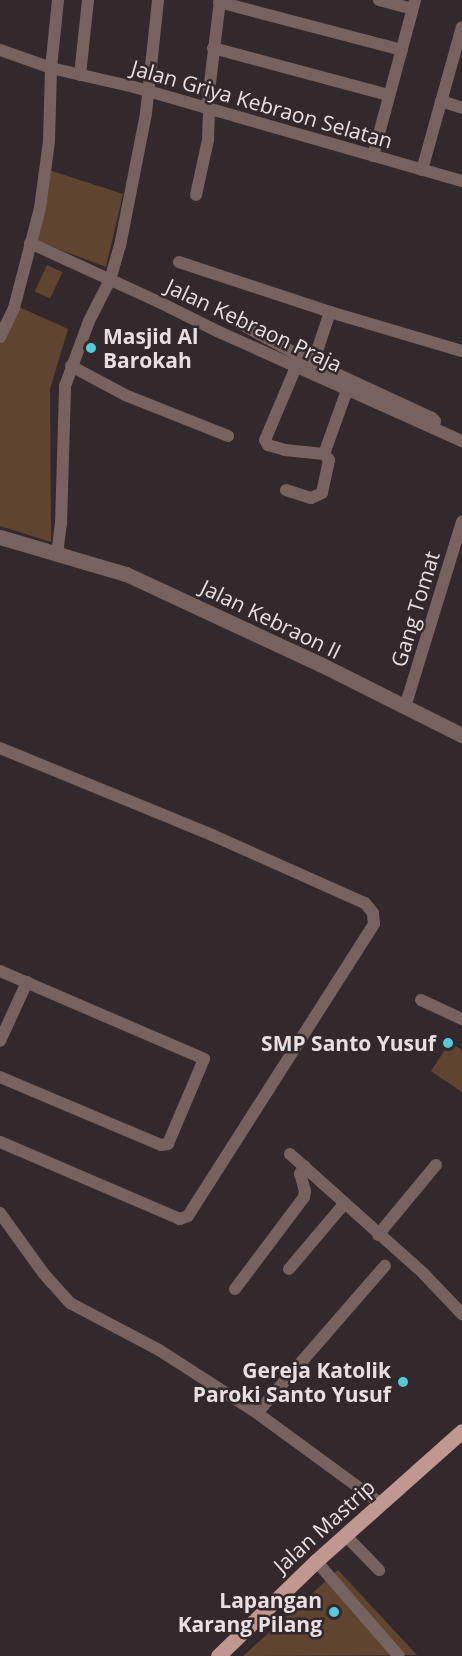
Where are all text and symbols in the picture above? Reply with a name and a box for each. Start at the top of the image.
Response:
street label: Jalan Griya Kebraon Selatan [129,55,395,153]
street label: Jalan Kebraon Praja [162,273,346,377]
place label: Masjid Al Barokah [103,323,198,373]
marker: Masjid Al Barokah [84,341,98,355]
street label: Gang Tomat [385,548,445,670]
street label: Jalan Kebraon II [197,574,345,664]
place label: SMP Santo Yusuf [261,1030,436,1056]
marker: SMP Santo Yusuf [441,1036,455,1050]
place label: Gereja Katolik Paroki Santo Yusuf [193,1357,391,1407]
marker: Gereja Katolik Paroki Santo Yusuf [396,1375,410,1389]
street label: Jalan Mastrip [268,1474,380,1578]
place label: Lapangan Karang Pilang [178,1587,322,1637]
marker: Lapangan Karang Pilang [327,1605,341,1619]

